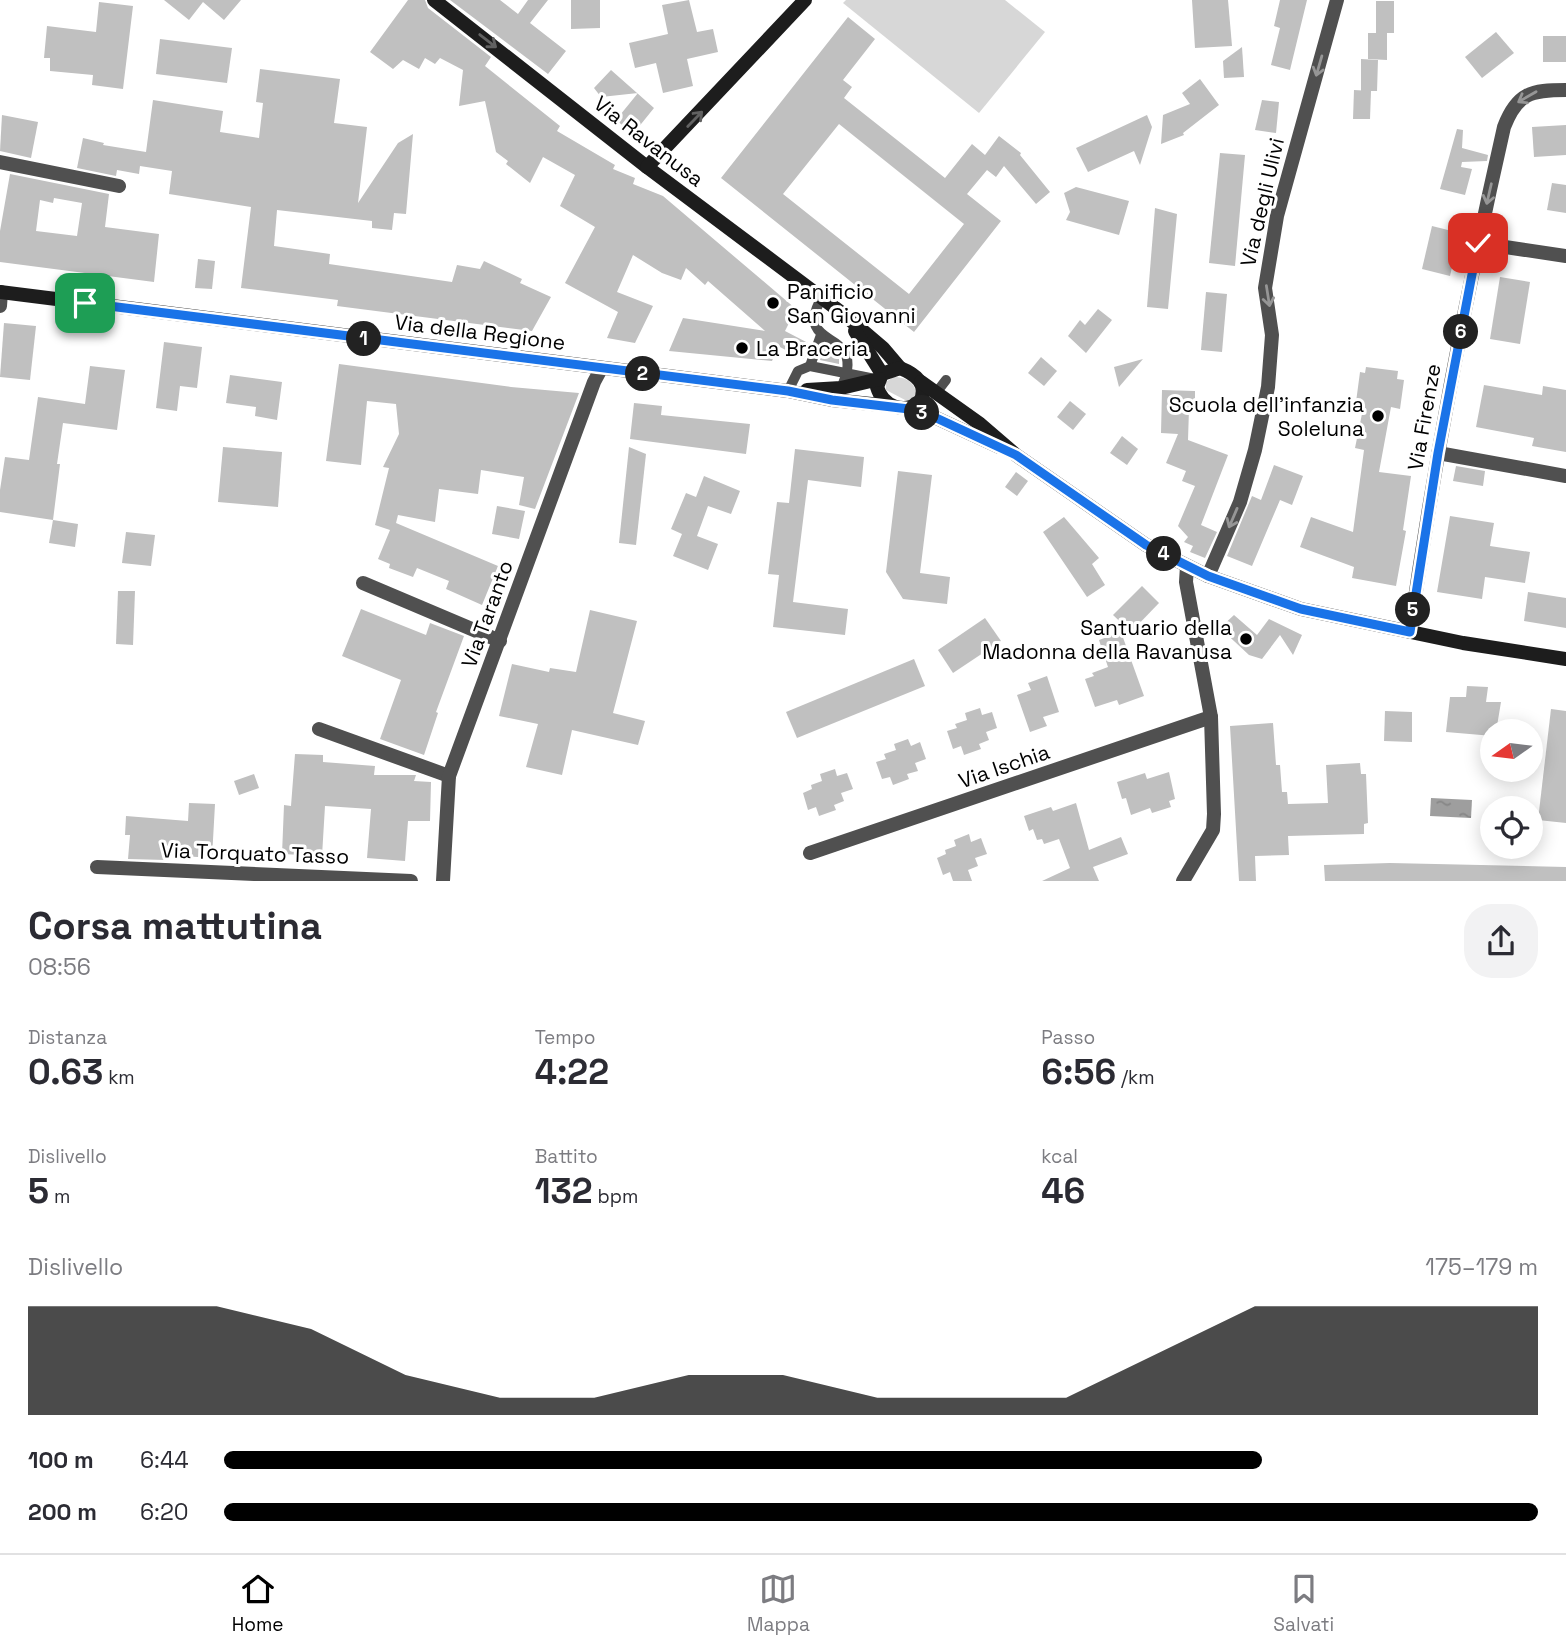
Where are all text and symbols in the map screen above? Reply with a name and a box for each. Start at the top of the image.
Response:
one-way arrow [479,33,497,48]
one-way arrow [1311,54,1324,76]
street label: Via Ravanusa [589,90,709,192]
one-way arrow [1518,90,1538,104]
one-way arrow [686,111,703,128]
street label: Via degli Ulivi [1234,135,1290,269]
one-way arrow [1481,182,1495,205]
pin [1448,213,1508,273]
icon: check [1459,224,1497,262]
pin [55,273,115,333]
place label: Panificio San Giovanni [787,278,916,329]
icon: arrive [66,284,104,322]
one-way arrow [1262,284,1275,307]
marker: Panificio San Giovanni [765,295,781,311]
street label: Via della Regione [393,308,567,356]
pin: 6 [1444,314,1478,350]
text: 6 [1455,319,1466,344]
pin: 1 [346,322,382,356]
text: 1 [359,326,368,351]
place label: La Braceria [756,335,868,362]
marker: La Braceria [734,340,750,356]
pin: 2 [626,356,660,392]
text: 2 [637,361,648,386]
street label: Via Firenze [1401,362,1447,472]
place label: Scuola dell'infanzia Soleluna [1169,391,1364,442]
pin: 3 [904,396,940,430]
text: 3 [916,400,927,425]
marker: Scuola dell'infanzia Soleluna [1370,408,1386,424]
one-way arrow [1226,506,1239,528]
pin: 4 [1146,536,1182,572]
text: 4 [1157,541,1170,566]
street label: Via Taranto [455,557,519,671]
pin: 5 [1396,592,1430,628]
text: 5 [1407,597,1418,622]
place label: Santuario della Madonna della Ravanusa [982,614,1232,665]
marker: Santuario della Madonna della Ravanusa [1238,631,1254,647]
north arrow [1480,719,1544,782]
map controls [1480,719,1543,859]
street label: Via Ischia [955,738,1053,794]
button: locate [1480,796,1543,859]
street label: Via Torquato Tasso [160,836,350,870]
text: Corsa mattutina [28,902,322,950]
button: share [1464,904,1538,978]
text: 08:56 [28,952,91,982]
text: Distanza [28,1025,107,1050]
text: Tempo [535,1025,596,1050]
text: Passo [1041,1025,1095,1050]
text: 0.63 [28,1050,103,1094]
text: 4:22 [535,1050,609,1094]
text: 6:56 [1041,1050,1116,1094]
text: km [103,1065,135,1090]
text: /km [1116,1065,1155,1090]
text: Dislivello [28,1144,107,1169]
text: Battito [535,1144,598,1169]
text: kcal [1041,1144,1078,1169]
text: 5 [28,1169,49,1213]
text: 132 [535,1169,593,1213]
text: 46 [1041,1169,1085,1213]
text: m [49,1184,70,1209]
text: bpm [593,1184,638,1209]
text: Dislivello [28,1252,123,1282]
text: 175–179 m [1425,1252,1538,1282]
text: 100 m [28,1445,94,1475]
text: 6:44 [140,1445,189,1475]
text: 200 m [28,1497,97,1527]
text: 6:20 [140,1497,189,1527]
tab: Home [232,1570,284,1637]
tab: Mappa [747,1570,810,1637]
tab: Salvati [1273,1570,1334,1637]

